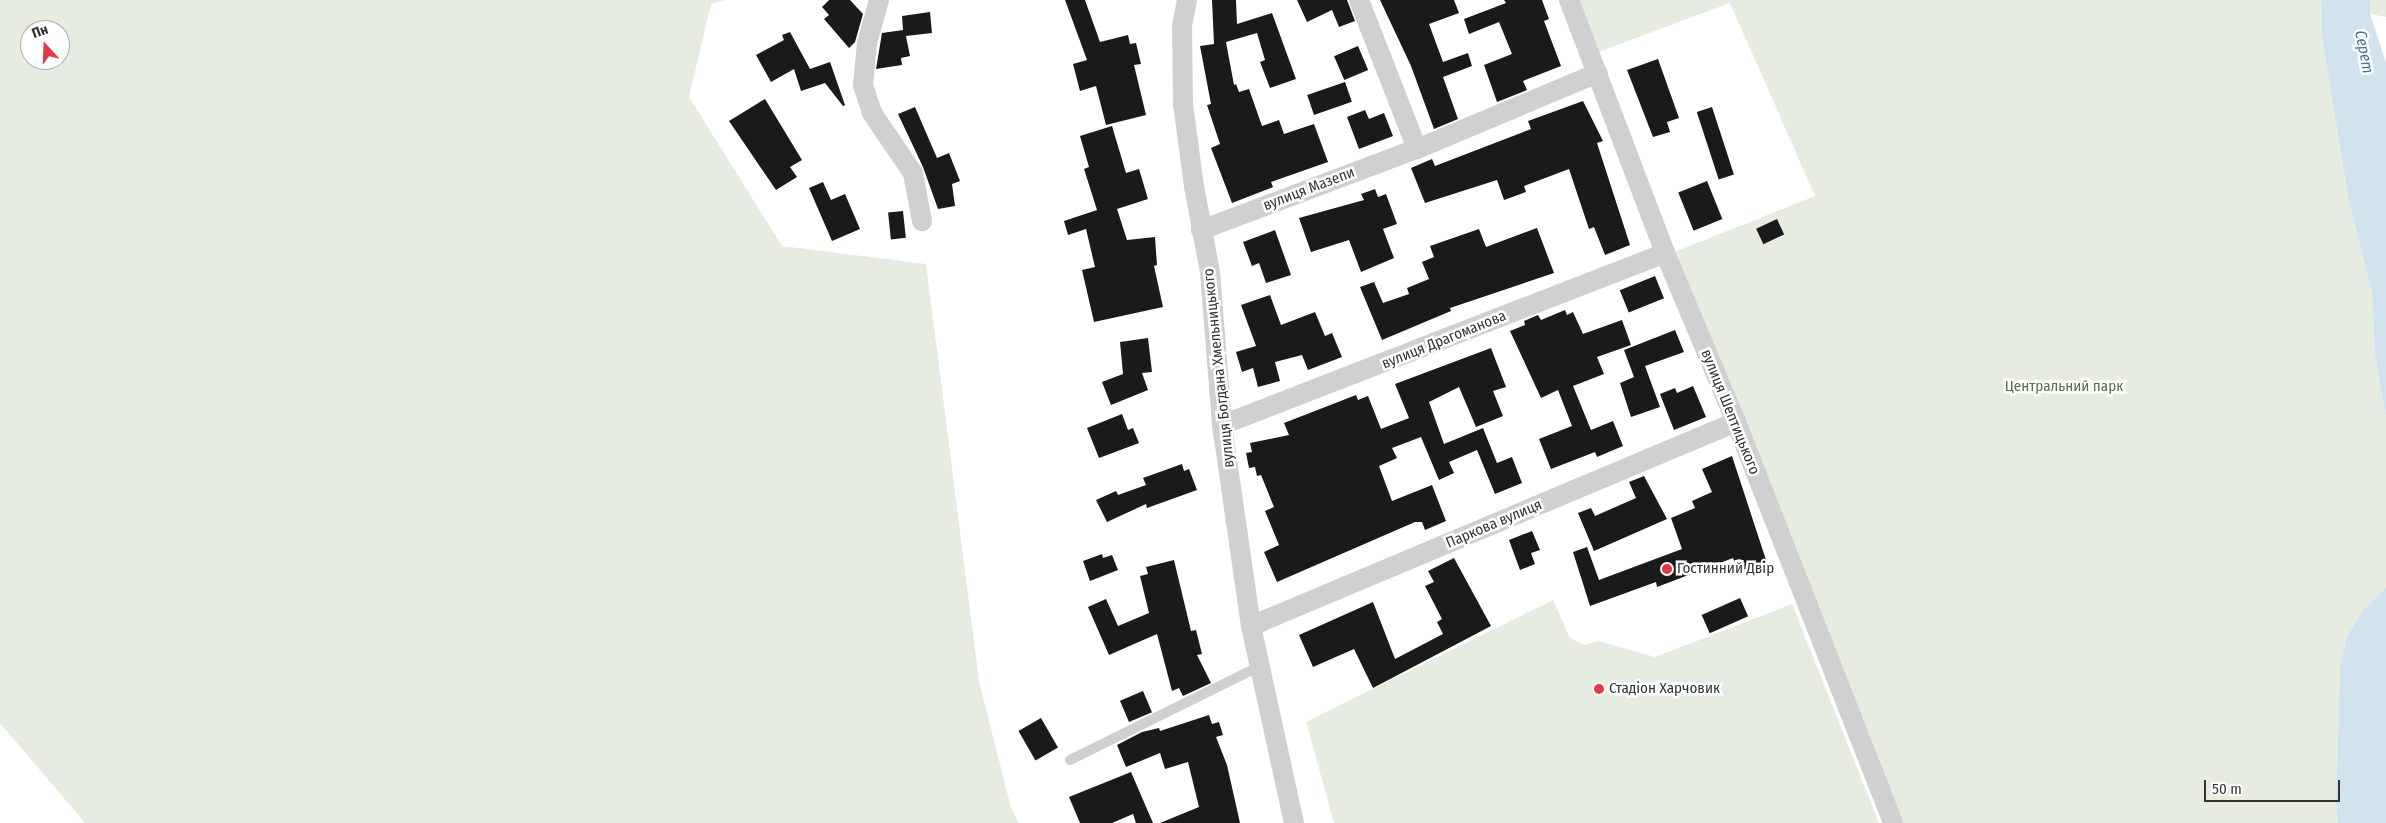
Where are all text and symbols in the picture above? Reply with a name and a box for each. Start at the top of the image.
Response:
north arrow [20,20,70,70]
text: Пн [30,21,50,42]
water label: Серет [2350,29,2378,75]
street label: вулиця Мазепи [1261,163,1357,215]
street label: вулиця Богдана Хмельницького [1200,267,1238,469]
street label: вулиця Драгоманова [1379,307,1509,373]
street label: вулиця Шептицького [1697,347,1763,477]
park label: Центральний парк [2005,378,2123,396]
street label: Паркова вулиця [1443,496,1545,552]
place label: Гостинний Двір [1677,560,1774,578]
marker: Гостинний Двір [1661,563,1673,575]
place label: Стадіон Харчовик [1609,680,1720,698]
marker: Стадіон Харчовик [1593,683,1605,695]
scale bar [2206,770,2342,802]
text: 50 m [2212,780,2242,798]

